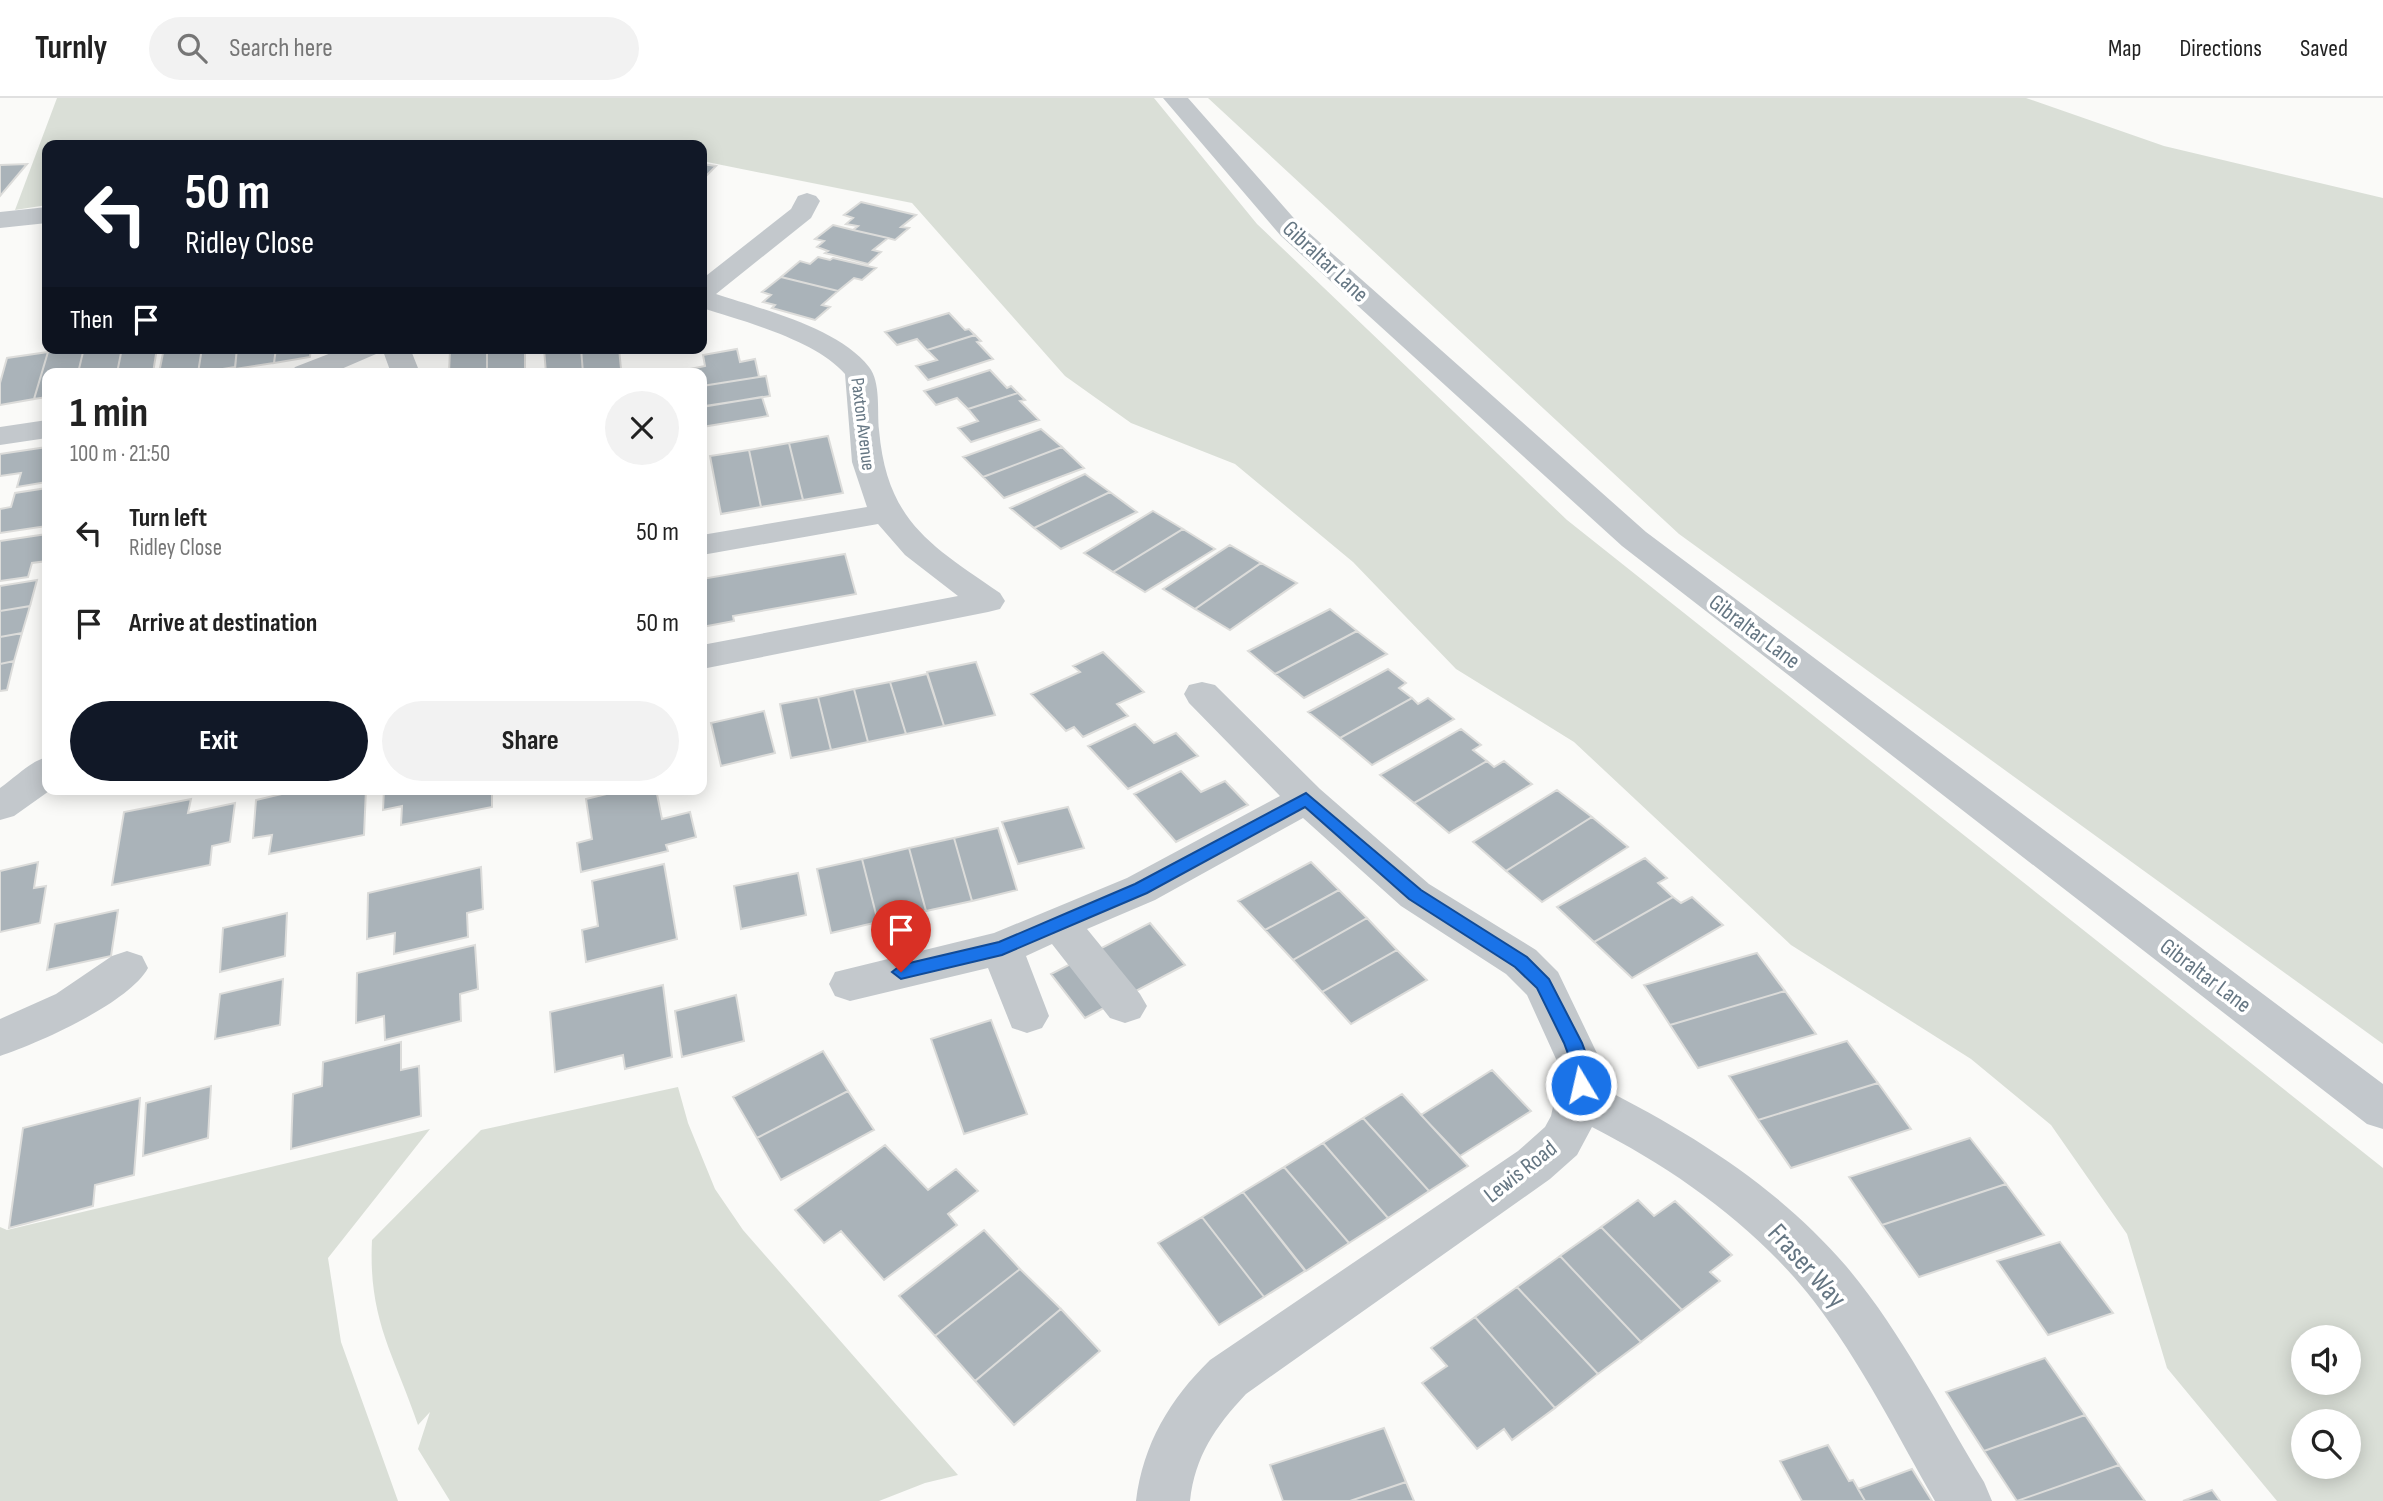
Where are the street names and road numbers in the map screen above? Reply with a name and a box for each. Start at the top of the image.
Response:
street label: Gibraltar Lane [1277,215,1374,309]
street label: Paxton Avenue [845,376,880,472]
street label: Gibraltar Lane [1703,588,1806,675]
street label: Gibraltar Lane [2154,932,2257,1019]
street label: Lewis Road [1479,1135,1563,1209]
street label: Fraser Way [1761,1217,1853,1315]

